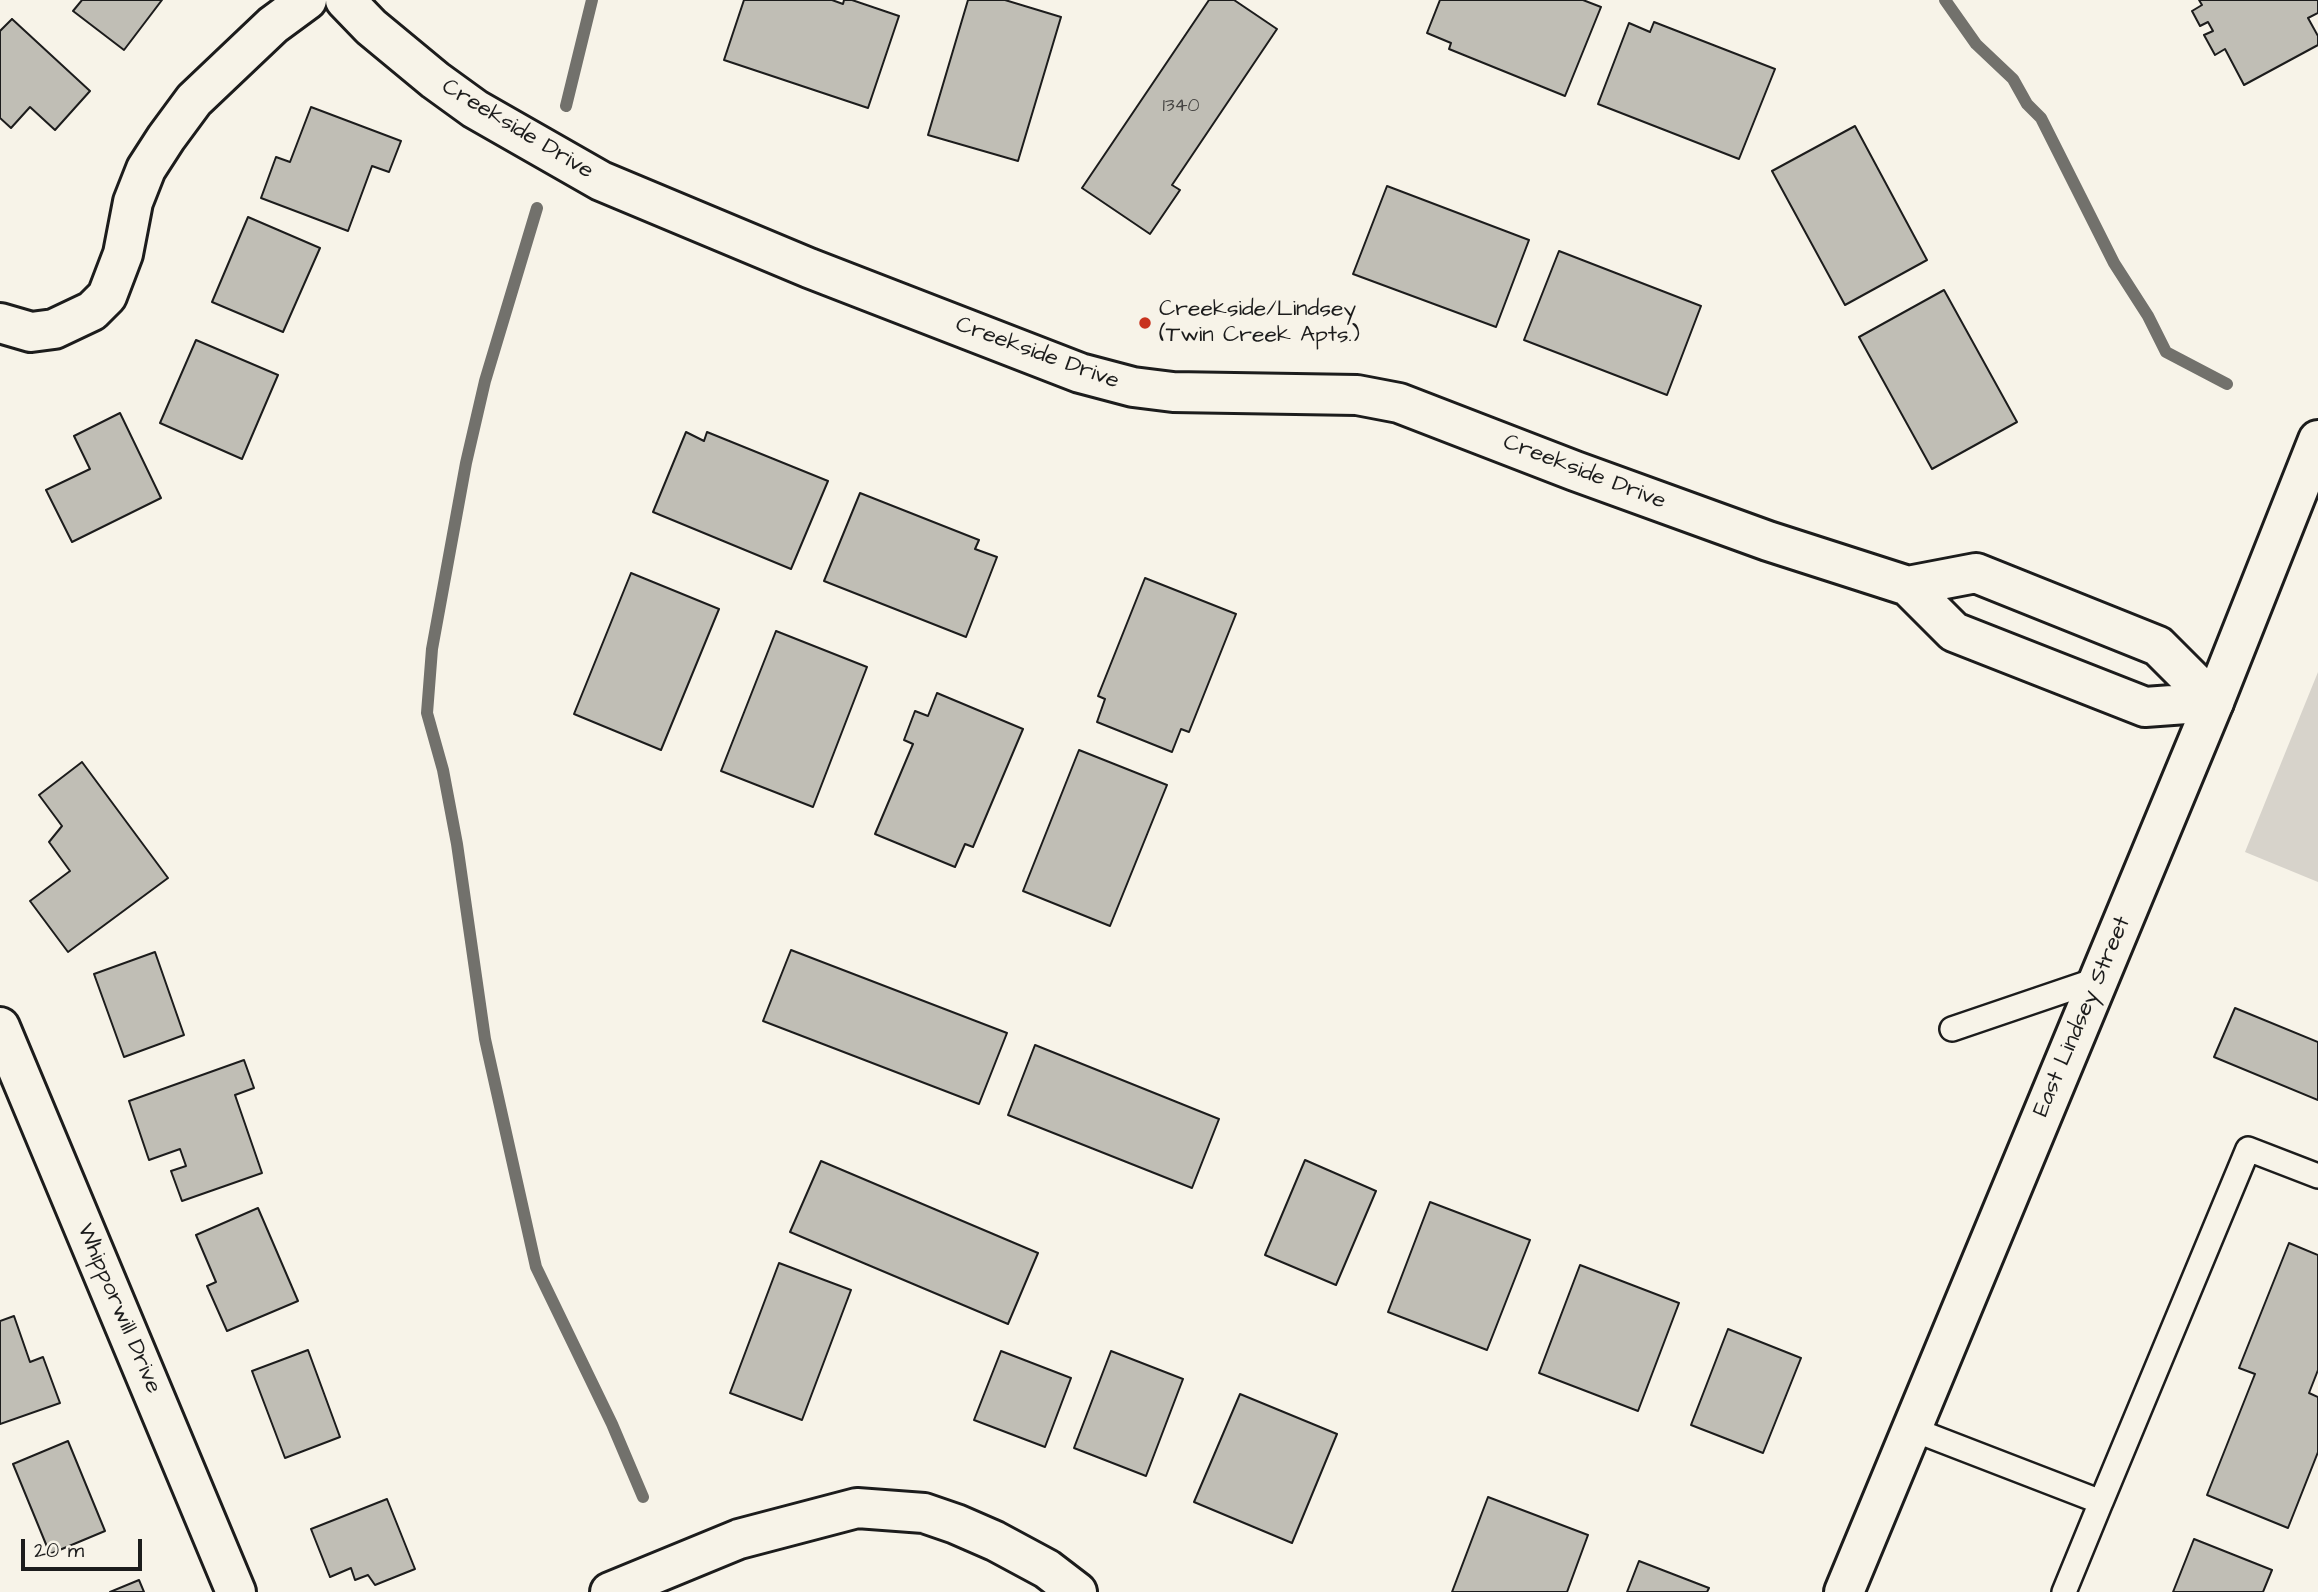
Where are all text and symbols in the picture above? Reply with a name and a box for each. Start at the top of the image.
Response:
street label: Creekside Drive [436,74,598,186]
house number: 1340 [1162,96,1200,118]
place label: Creekside/Lindsey (Twin Creek Apts.) [1159,296,1360,350]
street label: Creekside Drive [952,312,1122,396]
marker: Creekside/Lindsey (Twin Creek Apts.) [1137,315,1153,331]
street label: Creekside Drive [1499,429,1669,517]
street label: East Lindsey Street [2028,913,2138,1121]
street label: Whipporwill Drive [70,1220,166,1398]
scale bar [24,1526,145,1570]
text: 20 m [34,1536,84,1565]

